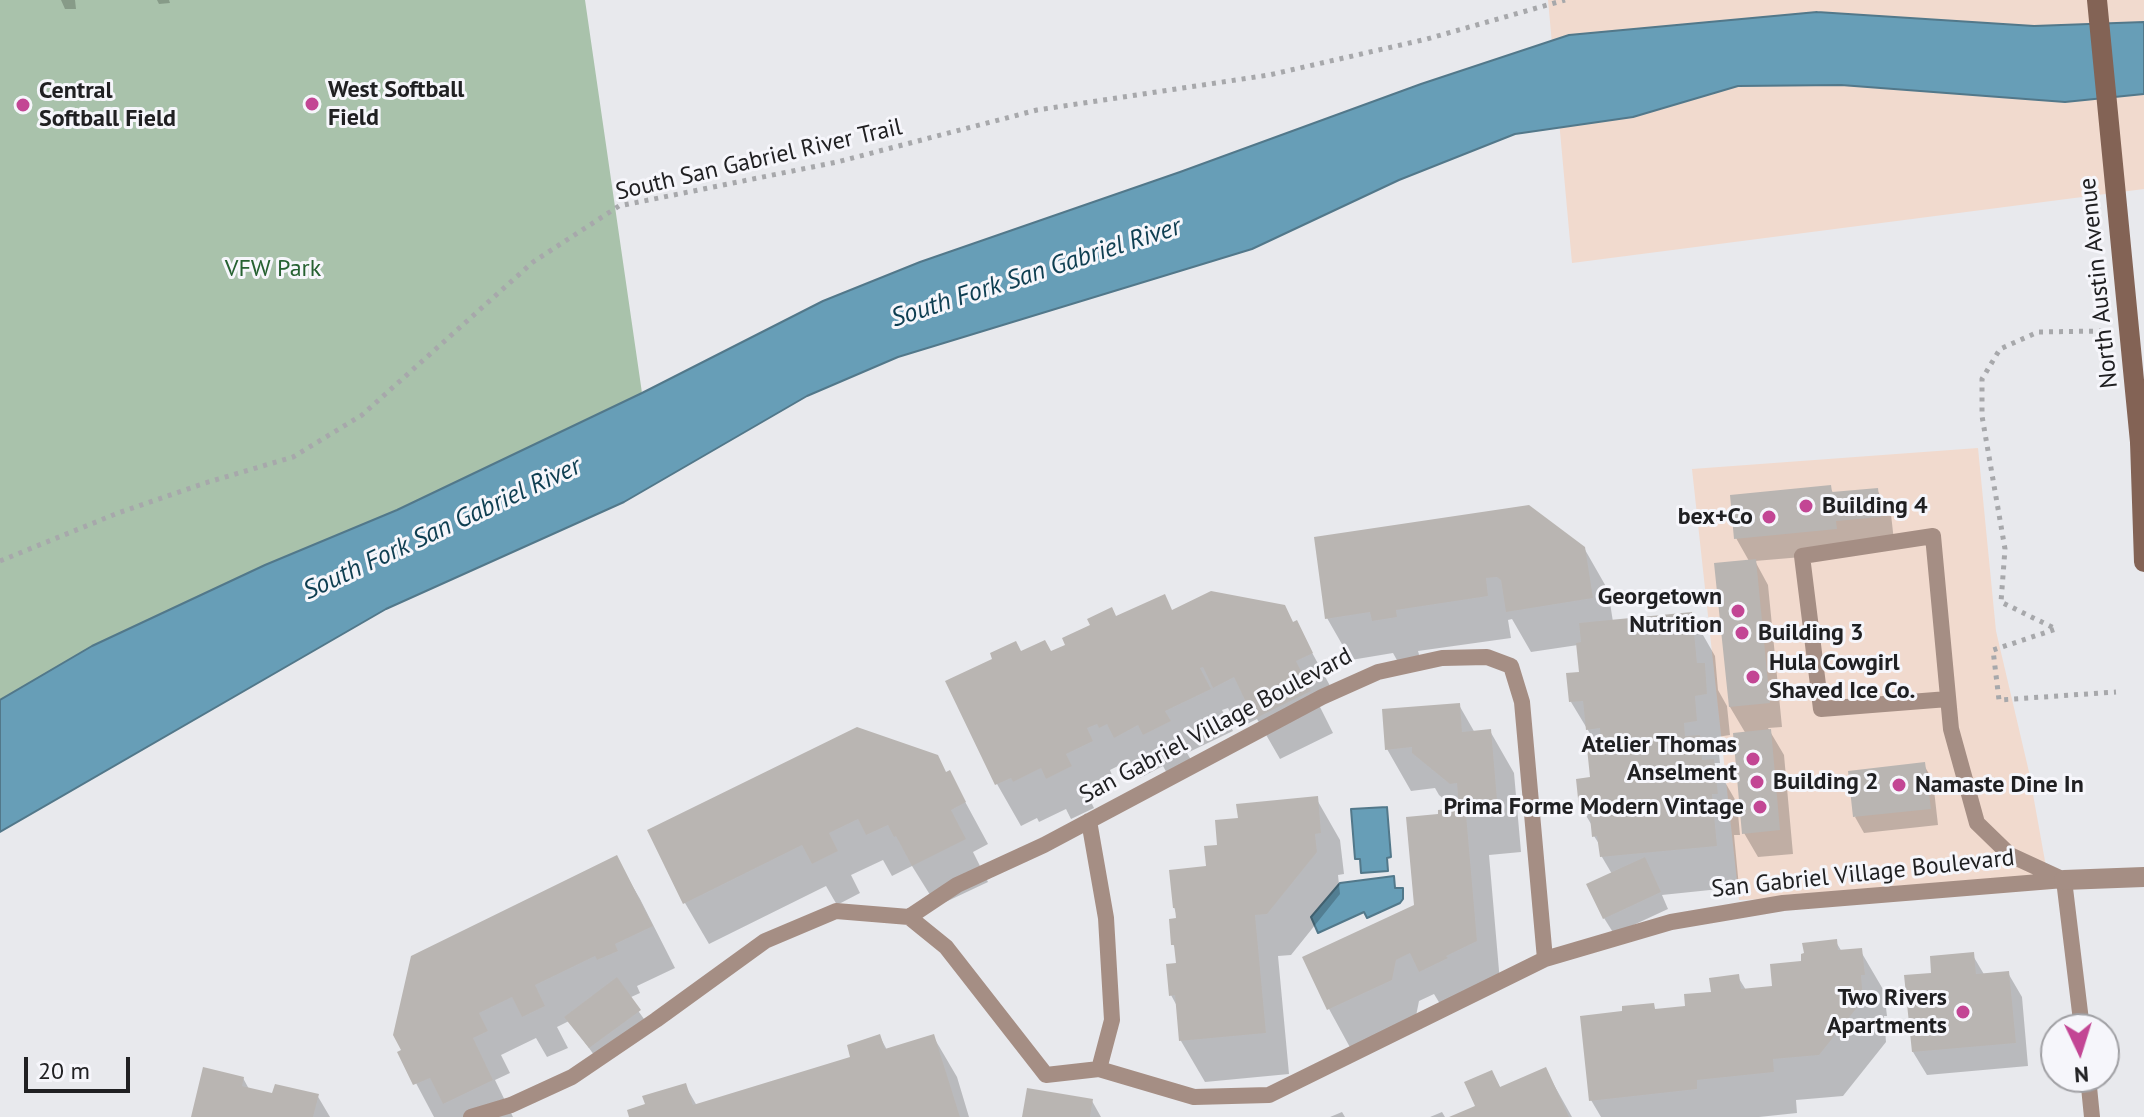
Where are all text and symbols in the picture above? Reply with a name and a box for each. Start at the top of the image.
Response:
place label: West Softball Field [328,76,464,132]
place label: Central Softball Field [39,77,176,133]
marker: West Softball Field [303,95,321,113]
marker: Central Softball Field [14,96,32,114]
street label: South San Gabriel River Trail [613,113,905,207]
street label: North Austin Avenue [2074,176,2124,390]
water label: South Fork San Gabriel River [887,211,1185,335]
park label: VFW Park [225,255,321,283]
water label: South Fork San Gabriel River [298,451,586,607]
place label: Building 4 [1822,492,1928,520]
marker: Building 4 [1797,497,1815,515]
place label: bex+Co [1678,503,1753,531]
marker: bex+Co [1760,508,1778,526]
place label: Georgetown Nutrition [1598,583,1722,639]
marker: Georgetown Nutrition [1729,602,1747,620]
place label: Building 3 [1758,619,1864,647]
marker: Building 3 [1733,624,1751,642]
street label: San Gabriel Village Boulevard [1075,642,1357,810]
place label: Hula Cowgirl Shaved Ice Co. [1769,649,1915,705]
marker: Hula Cowgirl Shaved Ice Co. [1744,668,1762,686]
place label: Atelier Thomas Anselment [1582,731,1737,787]
marker: Atelier Thomas Anselment [1744,750,1762,768]
place label: Building 2 [1773,768,1879,796]
place label: Namaste Dine In [1915,771,2084,799]
marker: Building 2 [1748,773,1766,791]
marker: Namaste Dine In [1890,776,1908,794]
place label: Prima Forme Modern Vintage [1444,793,1744,821]
marker: Prima Forme Modern Vintage [1751,798,1769,816]
street label: San Gabriel Village Boulevard [1710,844,2016,904]
place label: Two Rivers Apartments [1827,984,1947,1040]
marker: Two Rivers Apartments [1954,1003,1972,1021]
north arrow [2040,1013,2120,1093]
scale bar [28,1041,134,1091]
text: 20 m [38,1055,90,1086]
text: N [2073,1060,2090,1089]

